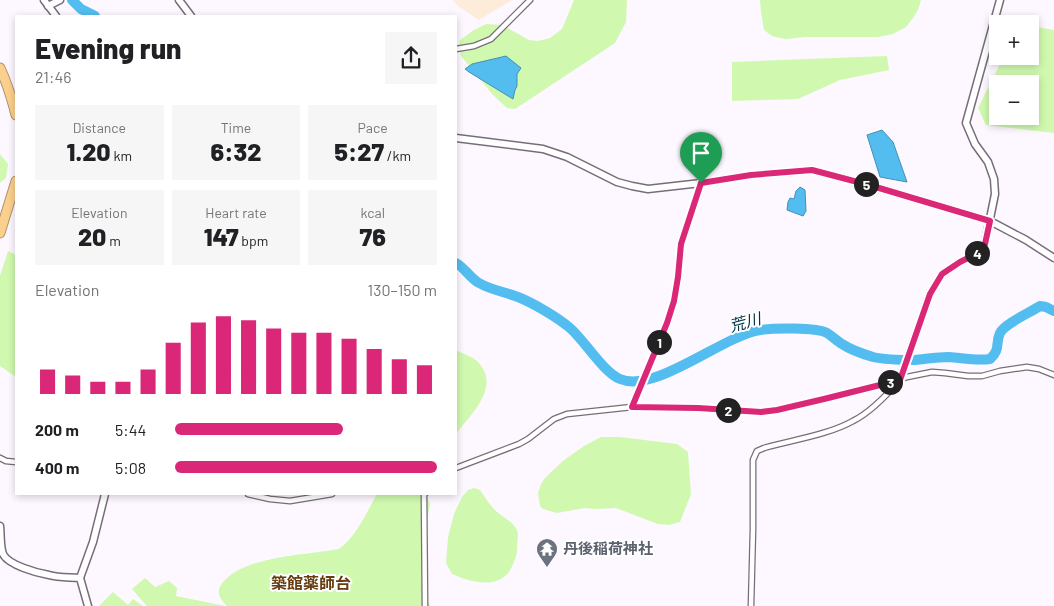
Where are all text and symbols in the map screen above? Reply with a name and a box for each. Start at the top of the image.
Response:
map controls [989,15,1039,125]
button: + [989,15,1039,65]
text: Evening run [35,31,181,65]
button: share [385,32,437,84]
text: 21:46 [35,67,71,86]
button: − [989,75,1039,125]
text: Distance [73,119,126,136]
text: Time [221,119,251,136]
text: Pace [358,119,388,136]
pin [680,132,722,183]
text: 1.20 [67,136,111,166]
text: 6:32 [211,136,261,166]
text: 5:27 [334,136,384,166]
icon: arrive [687,139,715,167]
text: km [111,147,132,164]
text: /km [384,147,411,164]
pin: 5 [854,172,878,196]
text: 5 [863,176,870,193]
text: Elevation [71,204,128,221]
text: Heart rate [205,204,267,221]
text: kcal [360,204,385,221]
text: 20 [78,221,106,251]
text: 147 [204,221,239,251]
text: 76 [360,221,386,251]
text: m [106,232,121,249]
text: bpm [239,232,268,249]
pin: 4 [964,240,990,266]
text: 4 [973,245,982,262]
text: Elevation [35,280,99,299]
text: 130–150 m [368,280,437,299]
water label: 荒川 [727,308,765,335]
pin: 1 [646,330,672,354]
text: 1 [657,334,662,351]
pin: 3 [878,370,902,394]
text: 3 [887,374,894,391]
pin: 2 [716,398,740,422]
text: 2 [725,402,732,419]
text: 200 m [35,420,79,439]
text: 5:44 [115,420,146,439]
text: 400 m [35,458,79,477]
text: 5:08 [115,458,146,477]
temple icon: 丹後稲荷神社 [535,537,559,568]
place label: 丹後稲荷神社 [563,539,653,557]
district label: 築館薬師台 [271,573,351,592]

